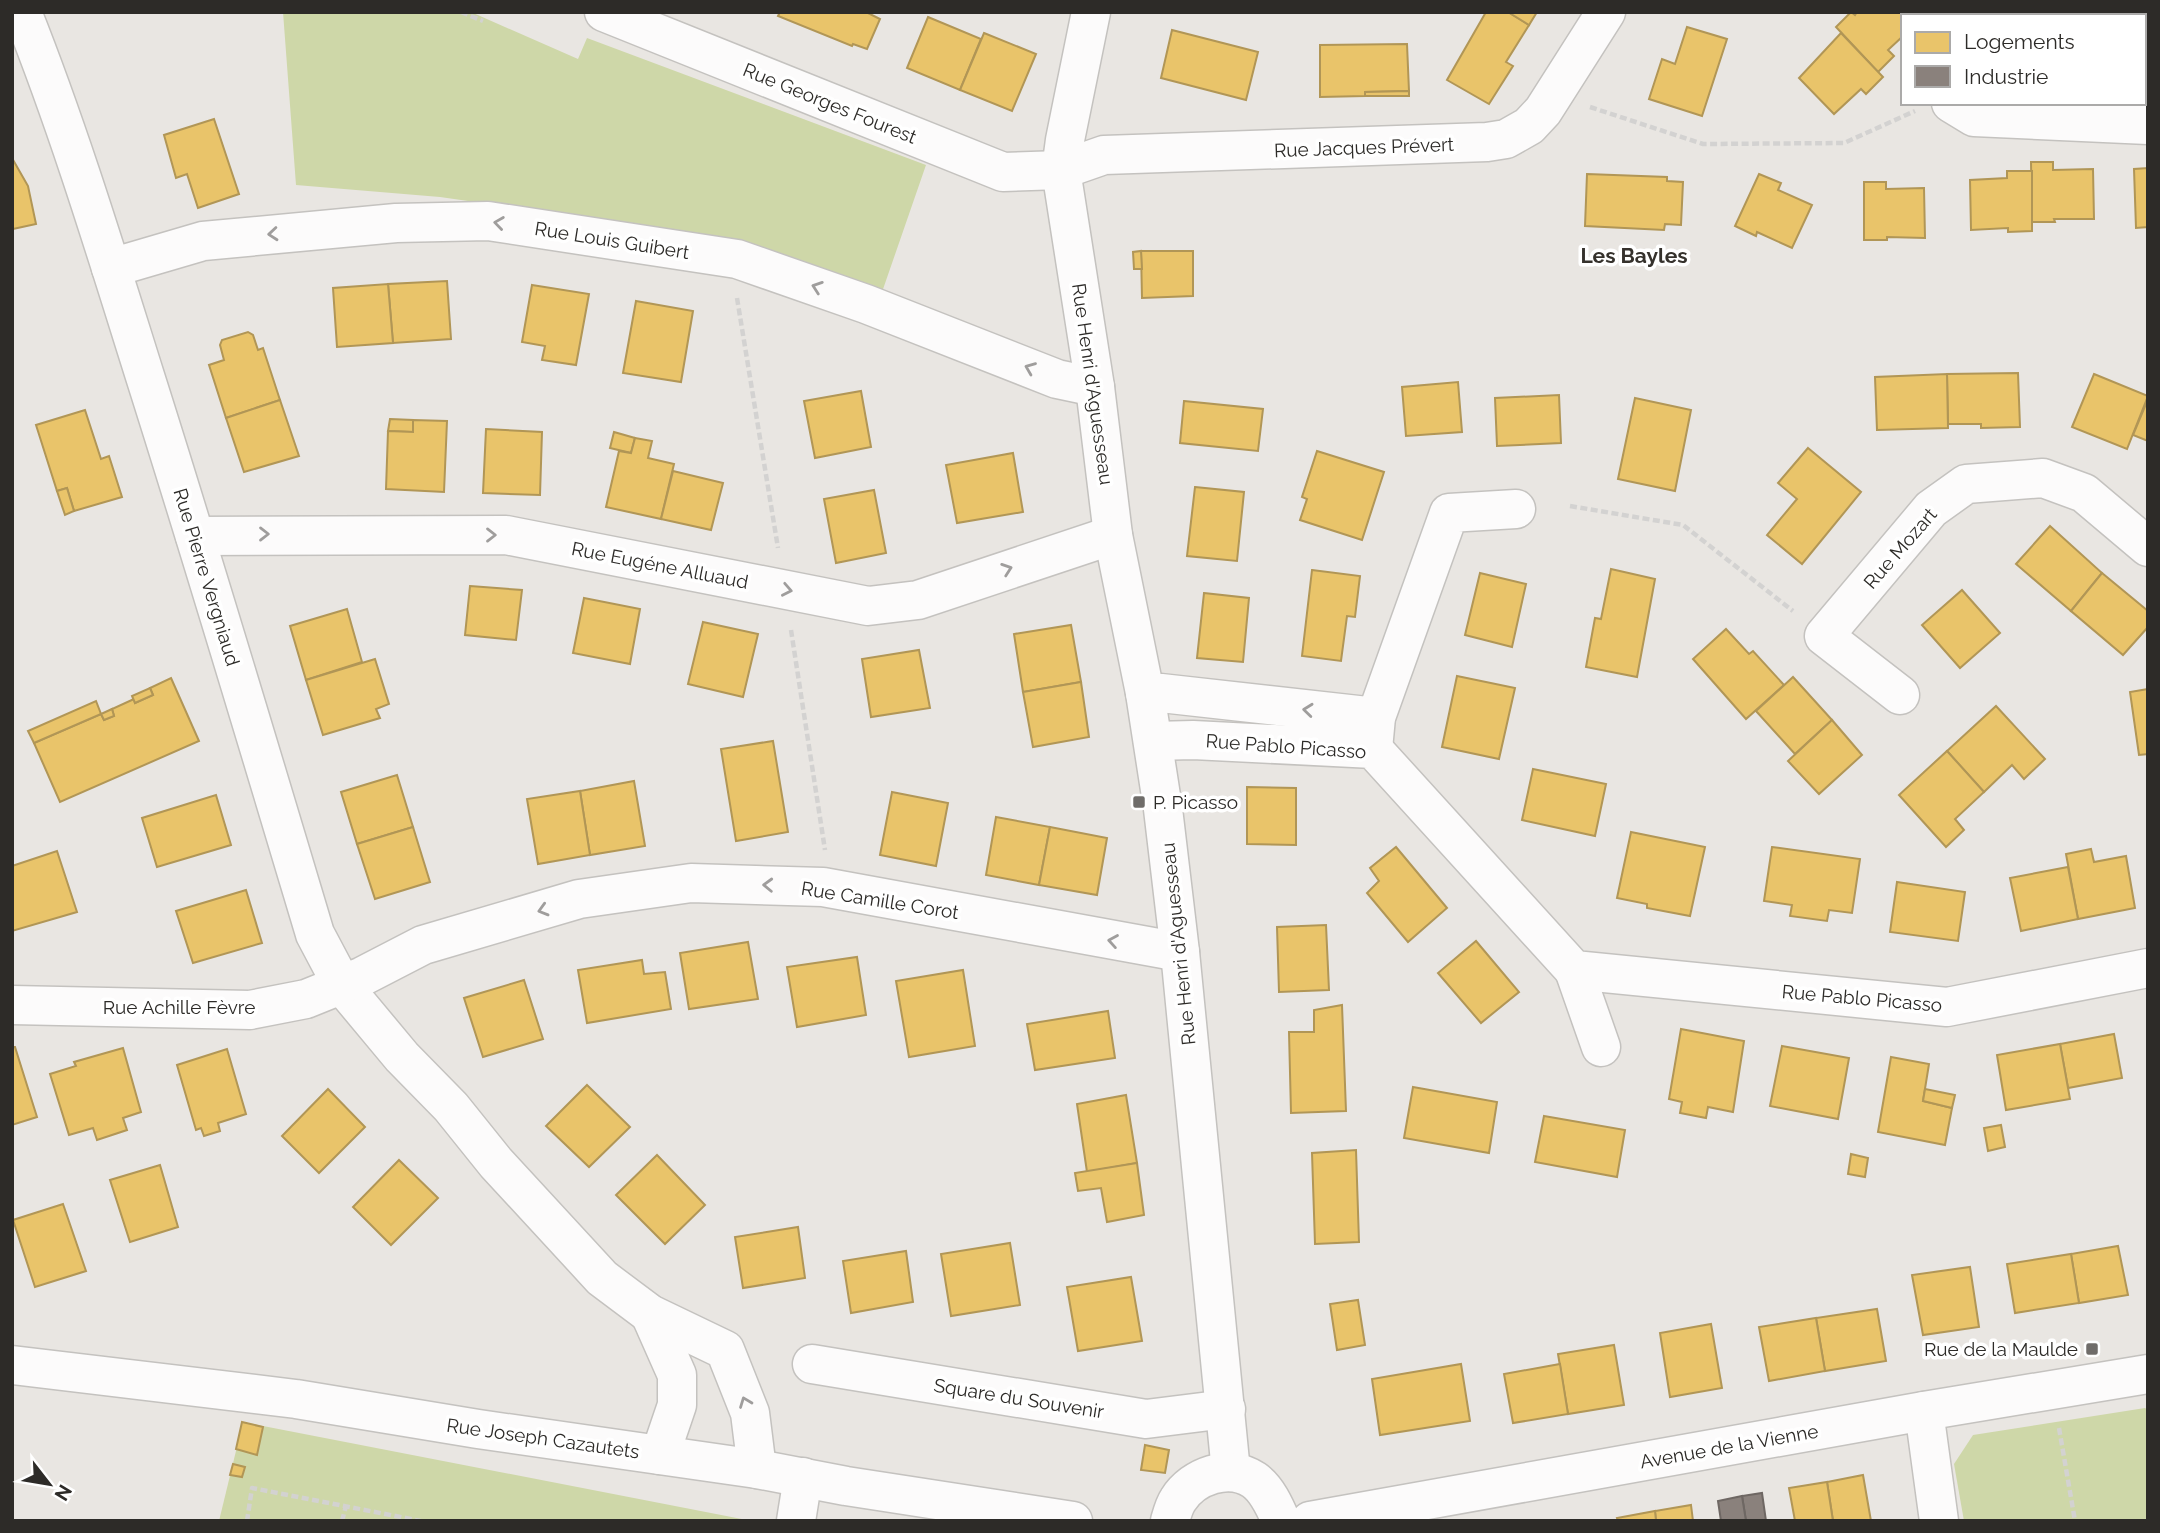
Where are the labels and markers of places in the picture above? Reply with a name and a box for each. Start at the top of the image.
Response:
place label: P. Picasso [1153,791,1238,813]
marker: P. Picasso [1131,794,1147,810]
place label: Rue de la Maulde [1924,1338,2078,1360]
marker: Rue de la Maulde [2084,1341,2100,1357]

